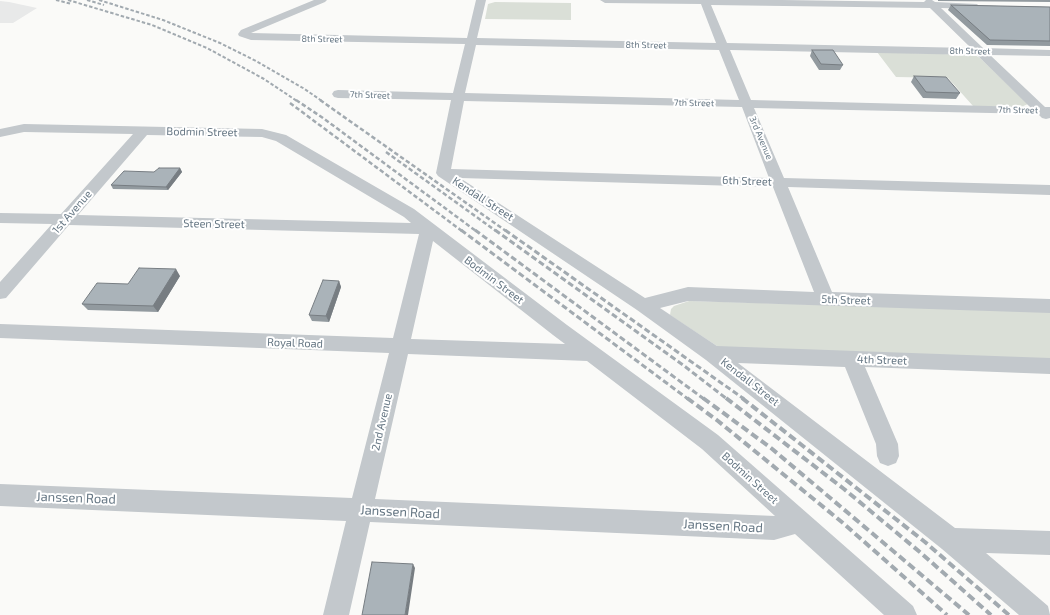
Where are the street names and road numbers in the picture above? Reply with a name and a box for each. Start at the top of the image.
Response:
street label: 8th Street [301,33,343,45]
street label: 8th Street [625,39,667,51]
street label: 8th Street [949,45,991,57]
street label: 7th Street [350,89,390,101]
street label: 7th Street [674,97,714,109]
street label: 7th Street [998,104,1038,116]
street label: 3rd Avenue [747,115,775,161]
street label: Bodmin Street [166,125,238,139]
street label: Kendall Street [450,174,516,224]
street label: 6th Street [722,174,772,188]
street label: 1st Avenue [49,187,95,237]
street label: Steen Street [183,217,245,231]
street label: Bodmin Street [462,253,526,307]
street label: 5th Street [821,293,871,307]
street label: Royal Road [267,335,323,351]
street label: 4th Street [857,353,907,367]
street label: Kendall Street [718,355,782,409]
street label: 2nd Avenue [369,392,395,452]
street label: Bodmin Street [719,449,781,507]
street label: Janssen Road [36,489,116,507]
street label: Janssen Road [360,502,440,522]
street label: Janssen Road [683,516,763,536]

